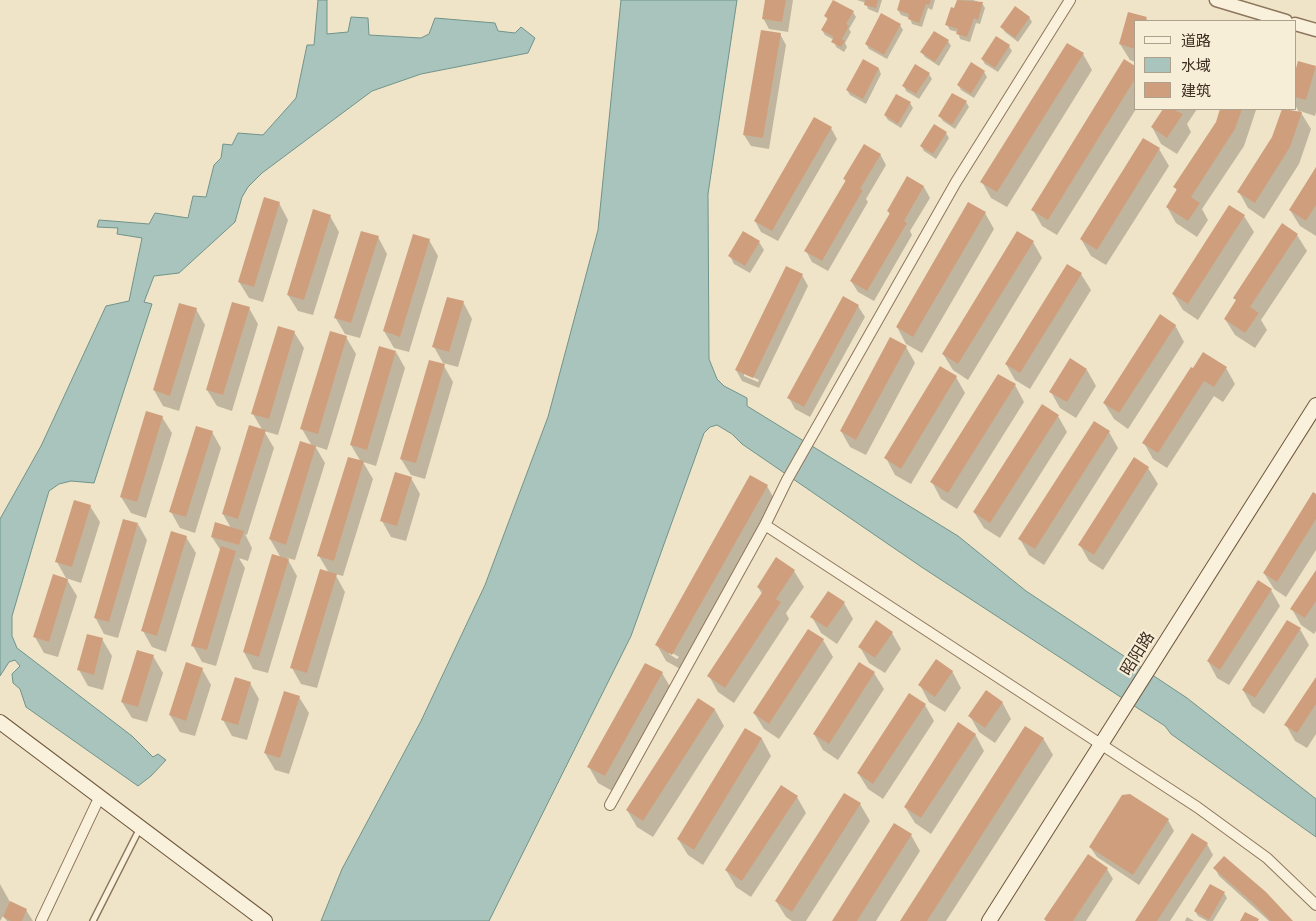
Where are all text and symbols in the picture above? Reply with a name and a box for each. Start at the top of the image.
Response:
legend [1134,20,1296,110]
text: 道路 [1181,32,1211,50]
text: 水域 [1181,57,1211,75]
text: 建筑 [1181,82,1211,100]
street label: 昭阳路 [1117,629,1159,679]

